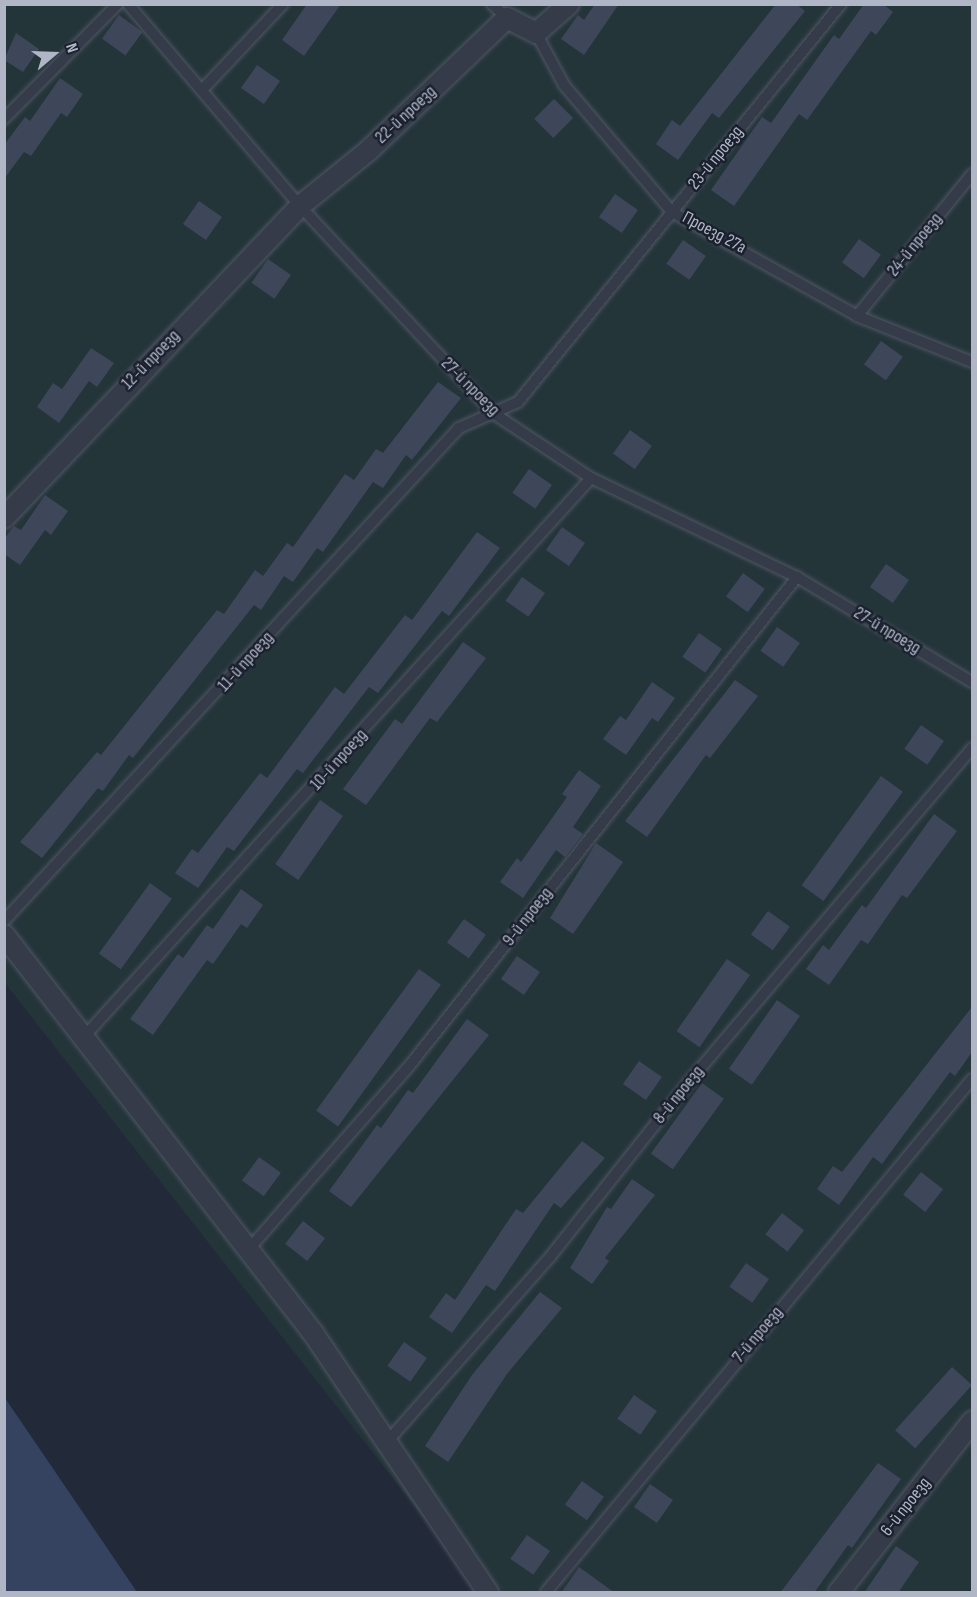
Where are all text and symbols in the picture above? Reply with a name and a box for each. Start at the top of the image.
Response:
north arrow [24,24,84,84]
text: N [61,41,82,55]
street label: 22-й проезд [371,81,441,149]
street label: 23-й проезд [684,122,748,194]
street label: Проезд 27а [678,207,750,259]
street label: 24-й проезд [883,209,947,281]
street label: 12-й проезд [117,326,185,394]
street label: 27-й проезд [436,353,504,421]
street label: 27-й проезд [849,603,925,659]
street label: 11-й проезд [213,627,279,697]
street label: 10-й проезд [306,725,372,795]
street label: 9-й проезд [498,883,558,951]
street label: 8-й проезд [649,1062,709,1128]
street label: 7-й проезд [728,1302,788,1368]
street label: 6-й проезд [876,1473,936,1541]

